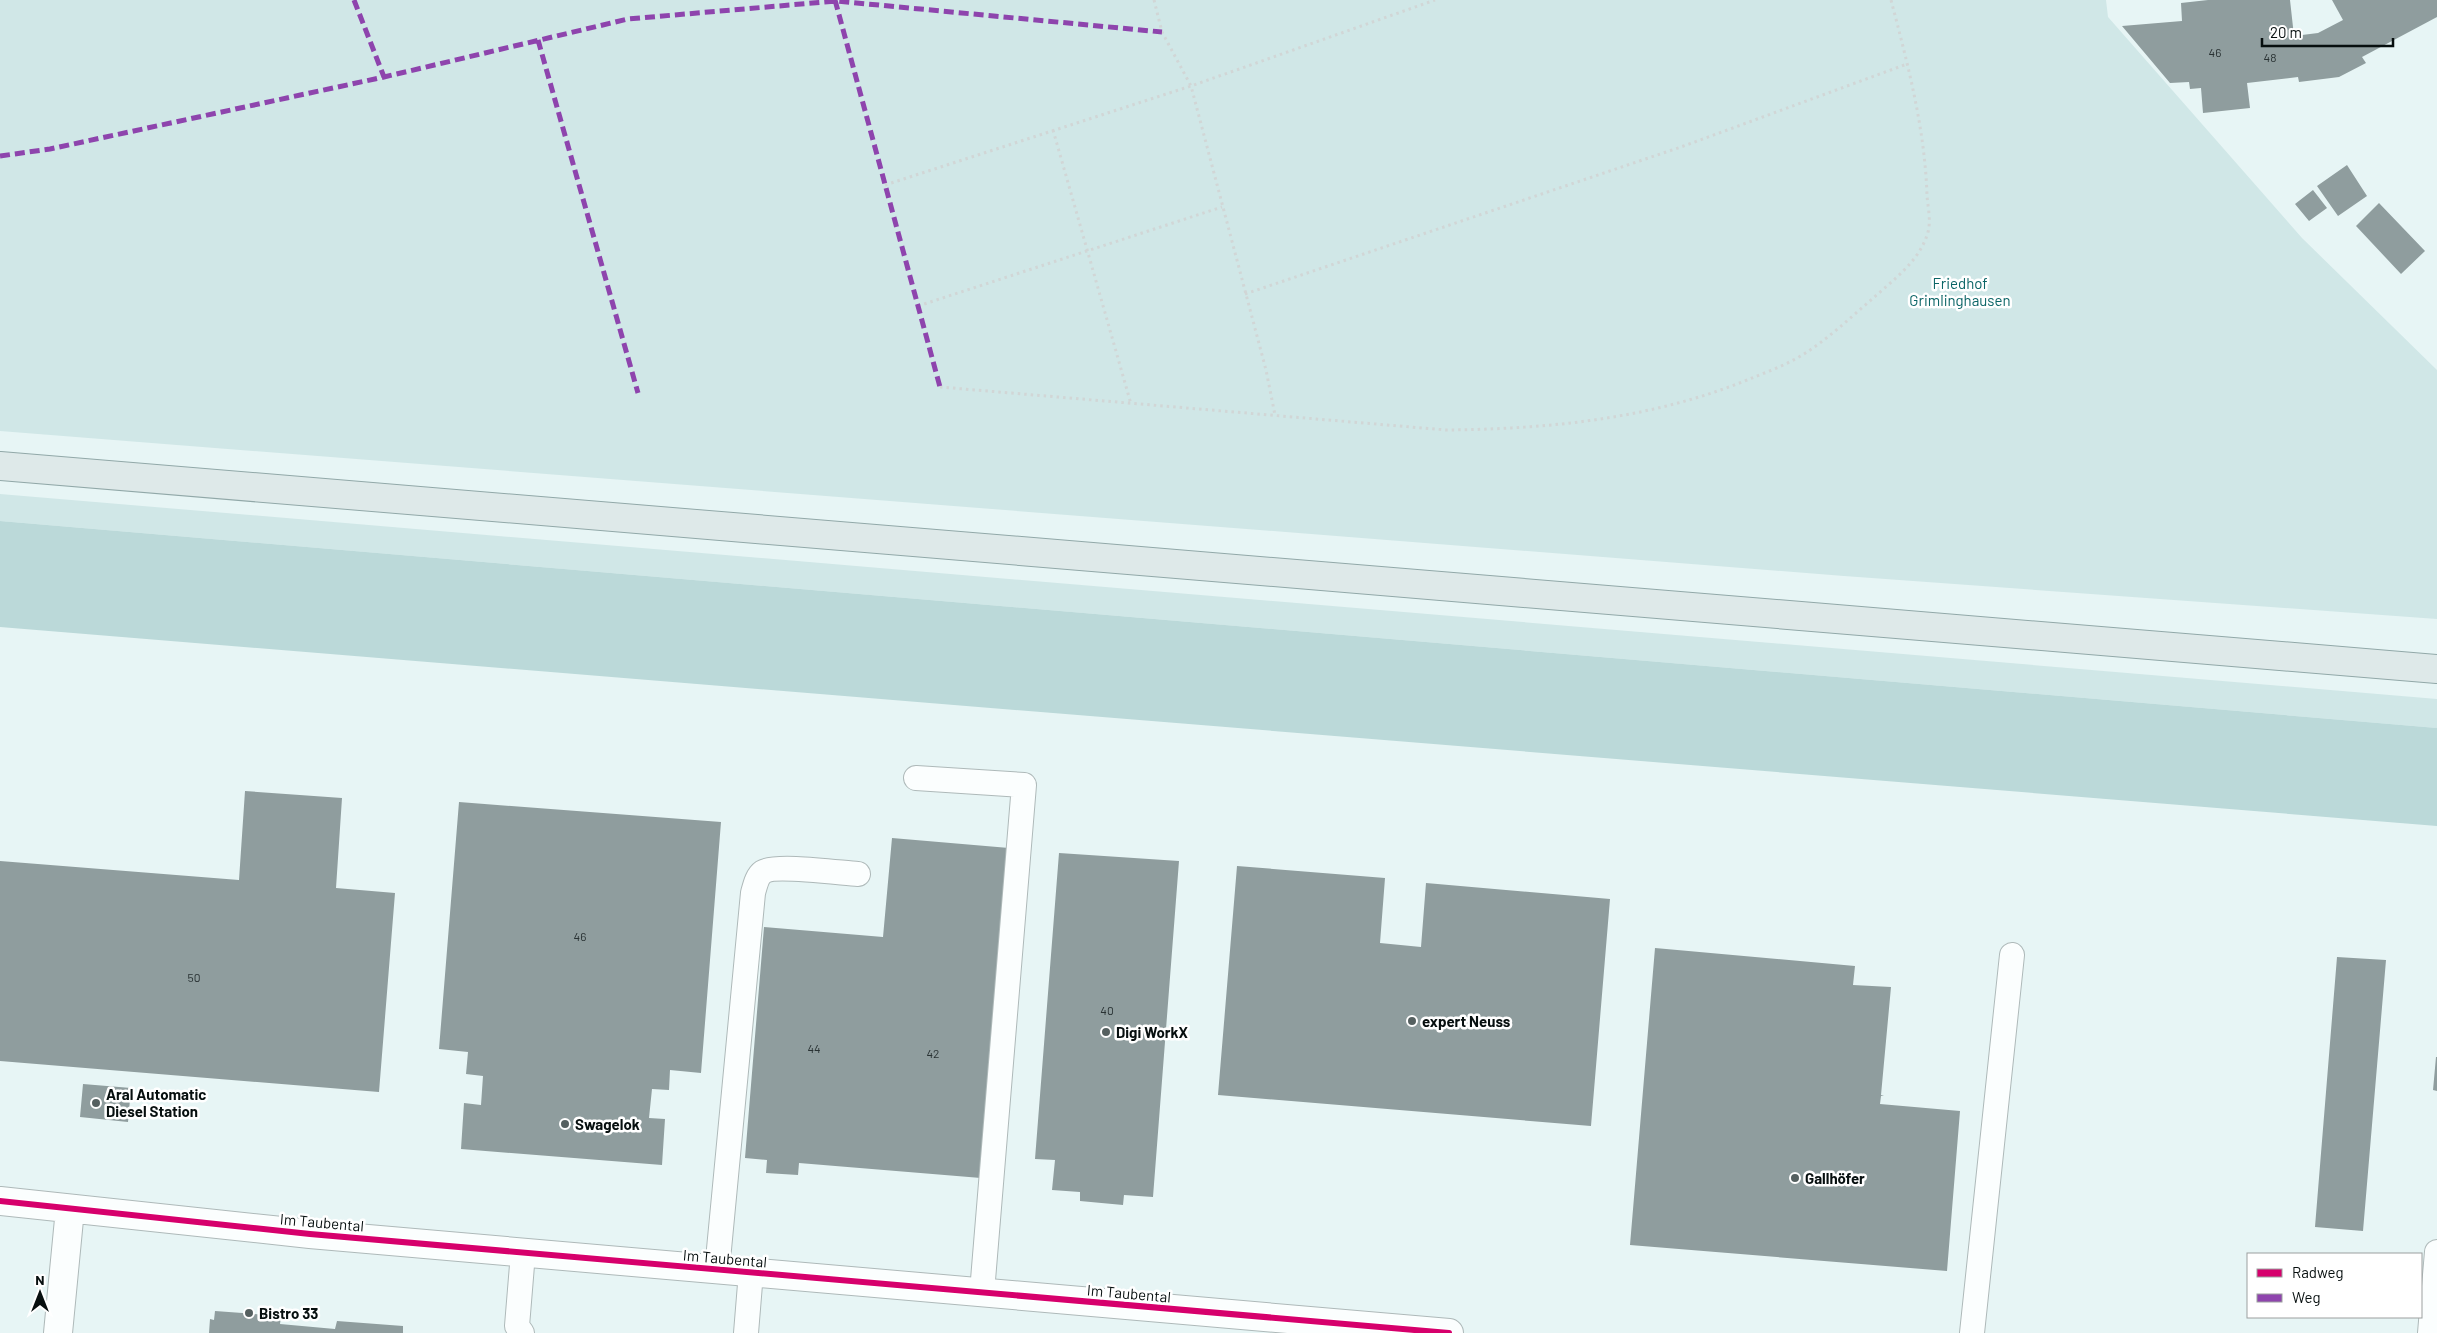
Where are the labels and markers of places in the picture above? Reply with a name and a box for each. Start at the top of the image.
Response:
place label: expert Neuss [1422,1012,1511,1030]
marker: expert Neuss [1406,1015,1418,1027]
place label: Digi WorkX [1116,1023,1189,1041]
marker: Digi WorkX [1100,1026,1112,1038]
place label: Aral Automatic Diesel Station [106,1085,206,1120]
marker: Aral Automatic Diesel Station [90,1097,102,1109]
place label: Swagelok [575,1115,640,1133]
marker: Swagelok [559,1118,571,1130]
place label: Gallhöfer [1805,1169,1865,1187]
marker: Gallhöfer [1789,1172,1801,1184]
place label: Bistro 33 [259,1304,318,1322]
marker: Bistro 33 [243,1307,255,1319]

